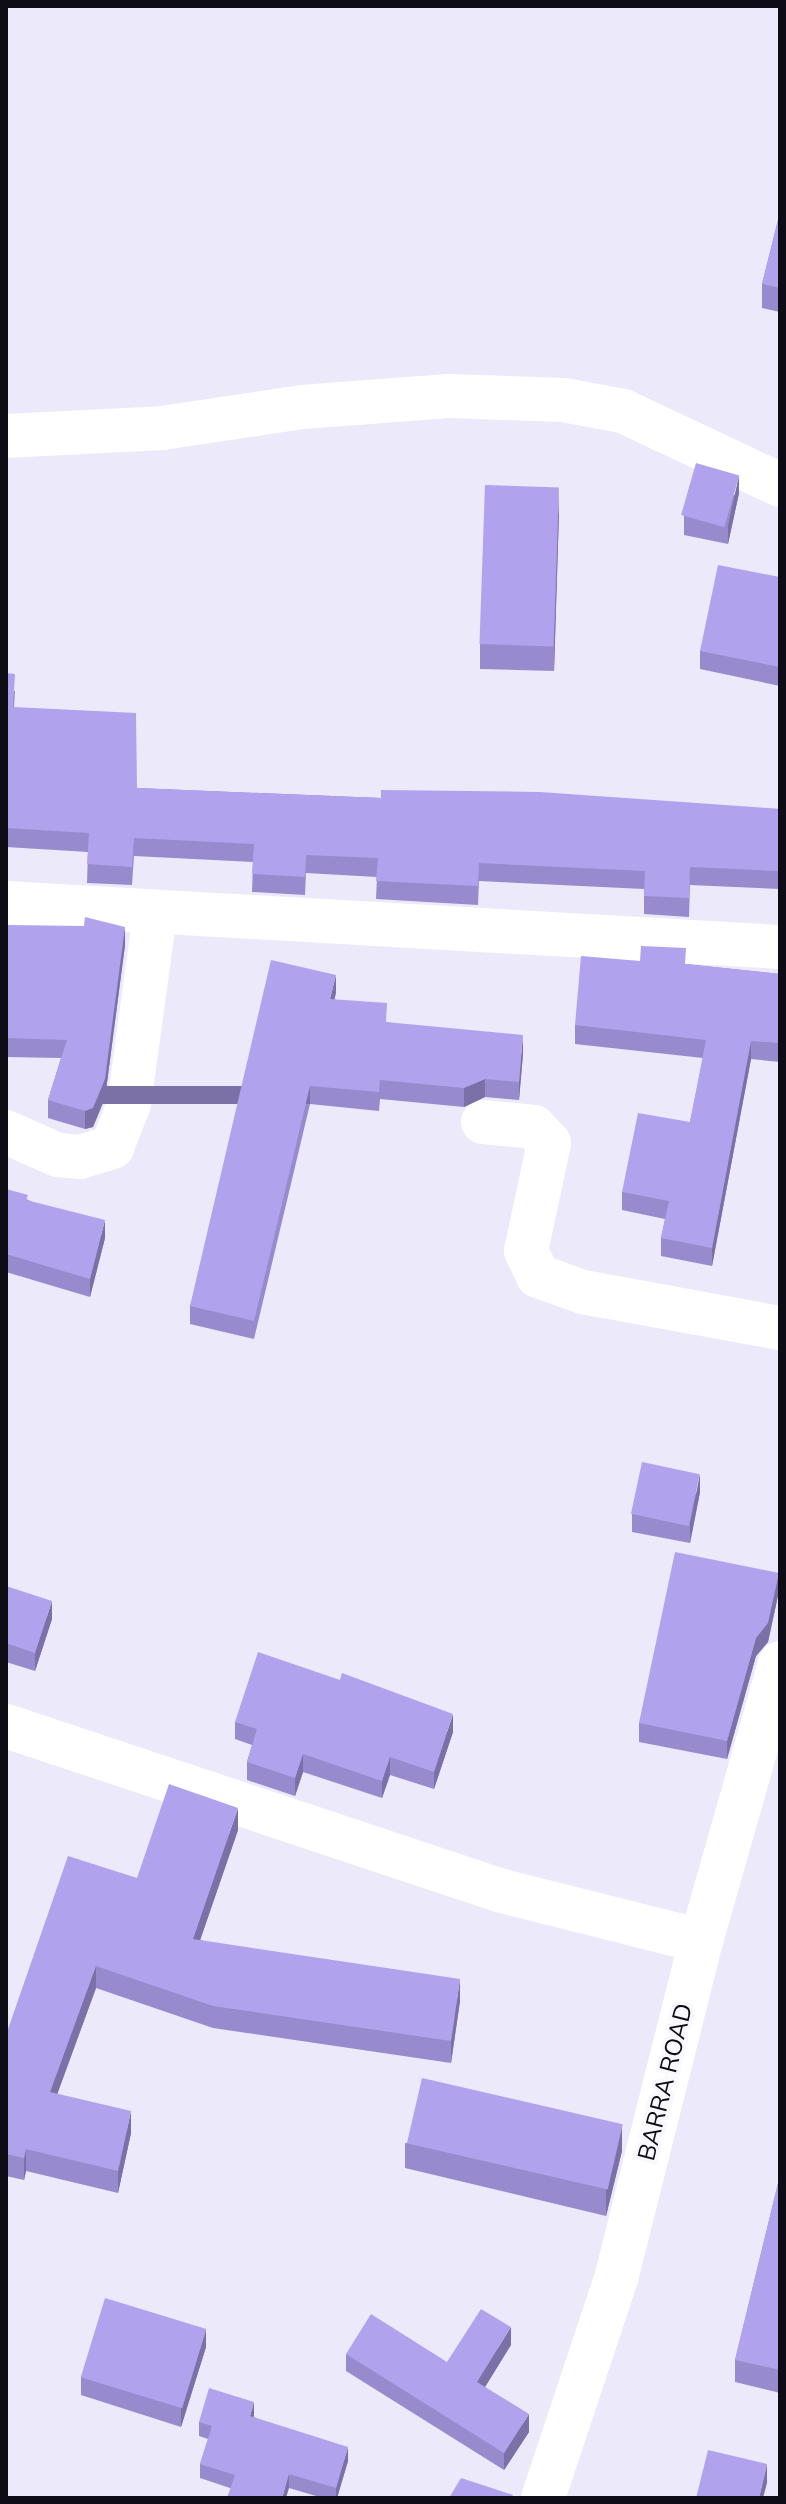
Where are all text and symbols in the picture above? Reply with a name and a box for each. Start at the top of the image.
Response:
street label: BARRA ROAD [632,2000,698,2164]

